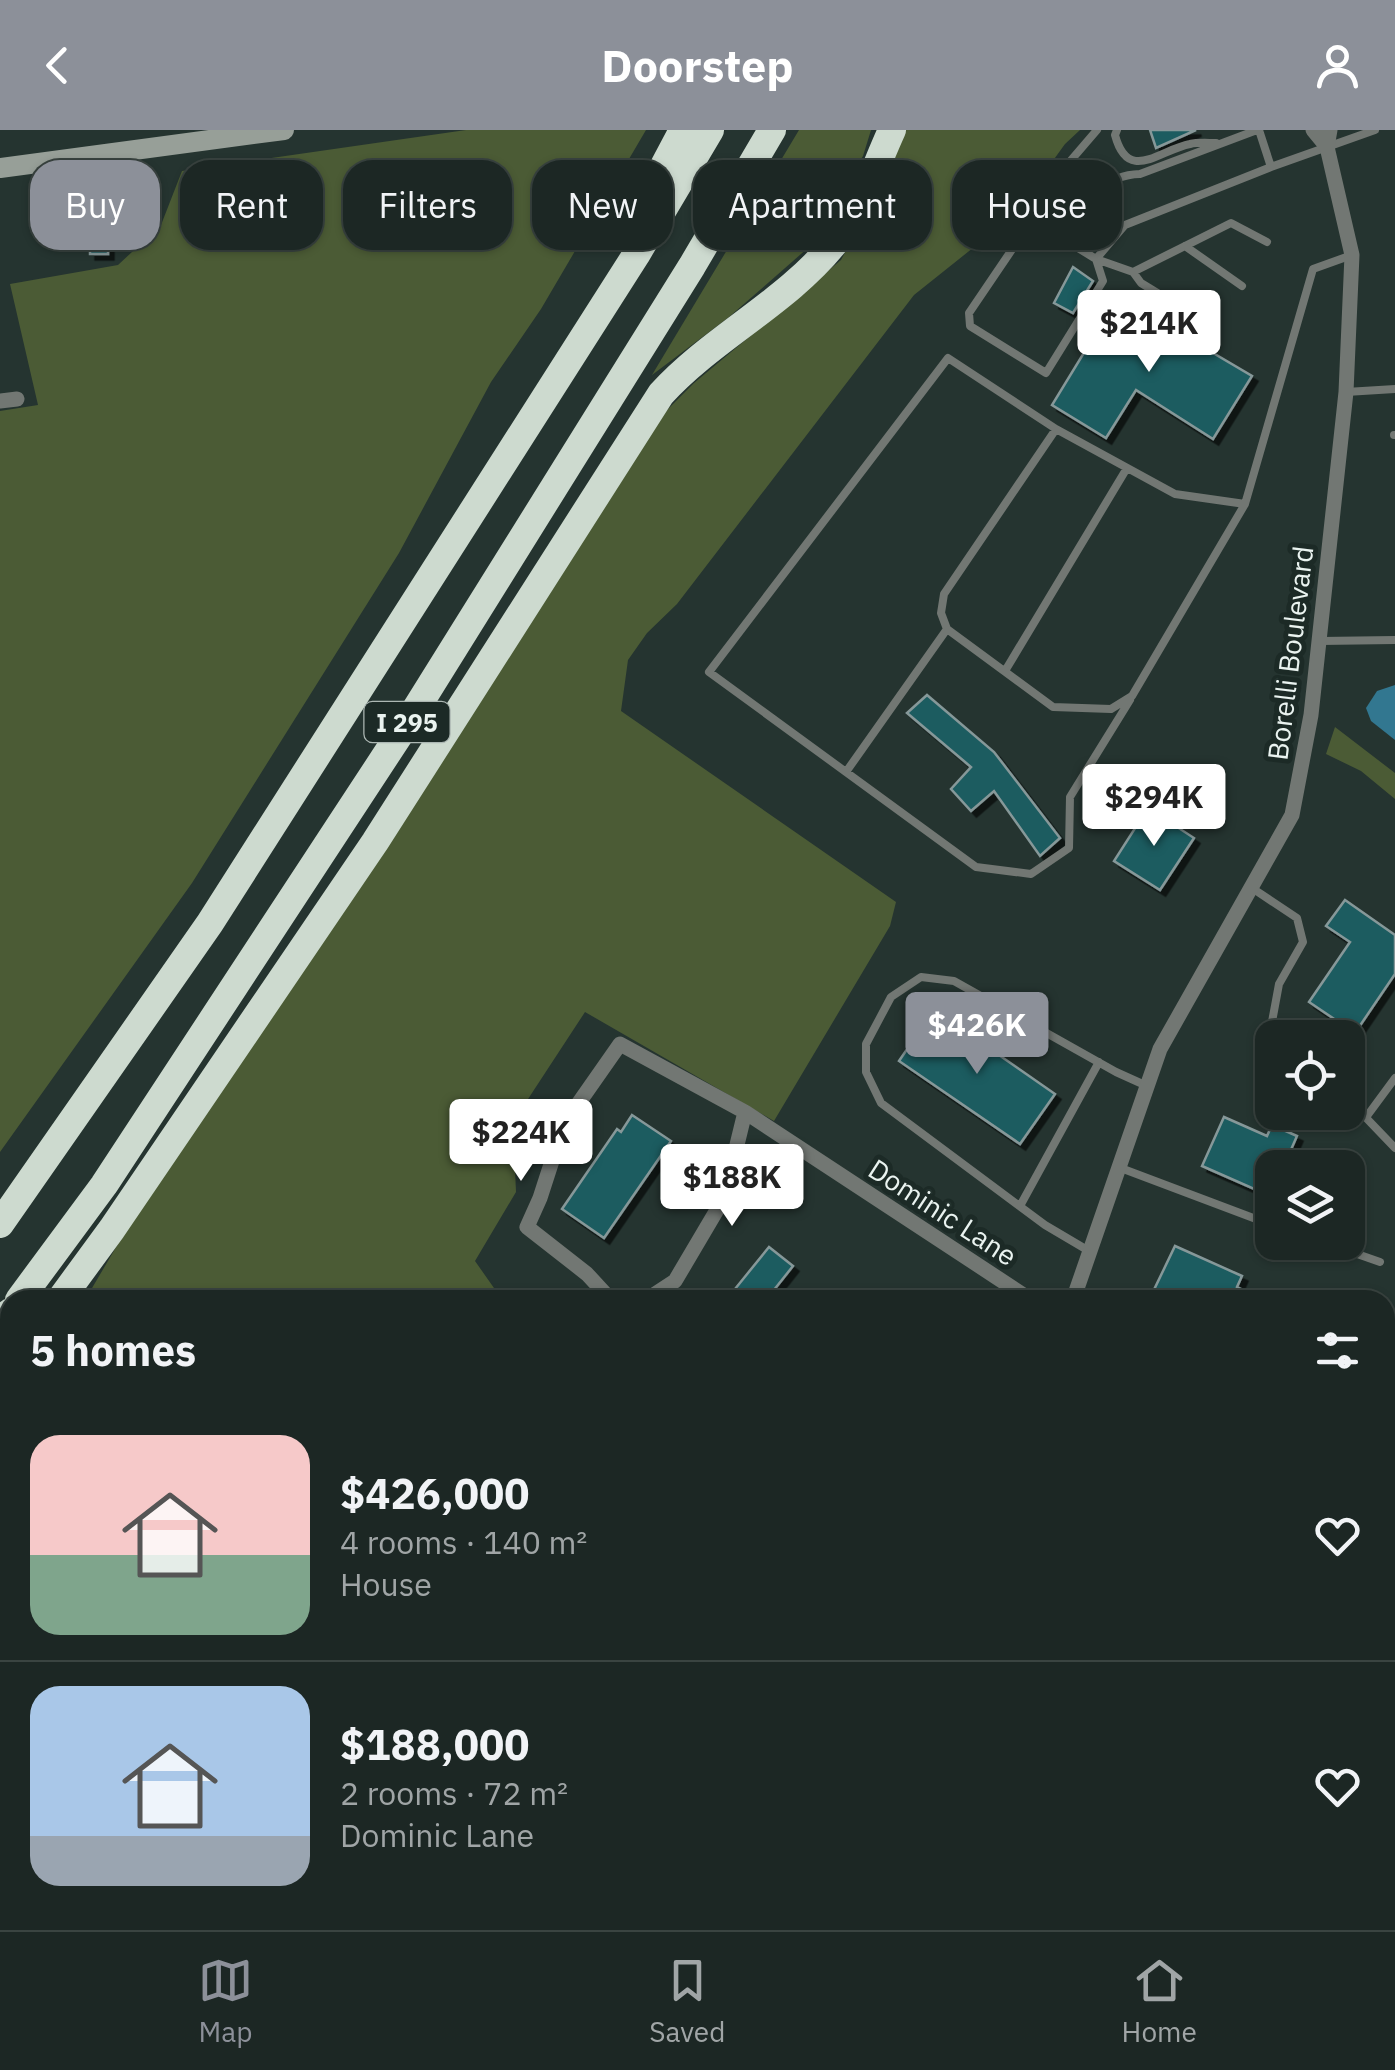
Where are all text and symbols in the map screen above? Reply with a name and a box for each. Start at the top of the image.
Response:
text: Doorstep [601,36,794,94]
icon: back [30,38,85,93]
icon: person [1310,38,1365,93]
chip: Buy [30,160,160,250]
chip: Rent [180,160,323,250]
chip: Filters [343,160,512,250]
chip: New [532,160,673,250]
chip: Apartment [693,160,932,250]
chip: House [952,160,1122,250]
pin: $214K [1079,290,1219,375]
text: $214K [1099,301,1199,343]
street label: Borelli Boulevard [1258,544,1322,762]
road number: I 295 [364,702,450,742]
pin: $294K [1084,764,1224,849]
text: $294K [1104,775,1204,817]
pin: $426K [907,992,1047,1077]
text: $426K [927,1003,1027,1045]
map controls [1255,1020,1365,1260]
button: locate [1255,1020,1365,1130]
pin: $224K [451,1099,591,1184]
text: $224K [471,1110,571,1152]
pin: $188K [662,1144,802,1229]
street label: Dominic Lane [862,1150,1024,1274]
button: layers [1255,1150,1365,1260]
text: $188K [682,1155,782,1197]
text: 5 homes [30,1323,196,1378]
icon: filters [1310,1323,1365,1378]
text: $426,000 [340,1466,529,1521]
icon: home [110,1475,230,1595]
icon: heart [1310,1508,1365,1563]
text: 4 rooms · 140 m² [340,1521,587,1563]
text: House [340,1563,432,1605]
text: $188,000 [340,1717,529,1772]
icon: home [110,1726,230,1846]
icon: heart [1310,1759,1365,1814]
text: 2 rooms · 72 m² [340,1772,568,1814]
text: Dominic Lane [340,1814,534,1856]
tab: Map [198,1953,253,2050]
tab: Saved [649,1953,725,2050]
tab: Home [1122,1953,1197,2050]

